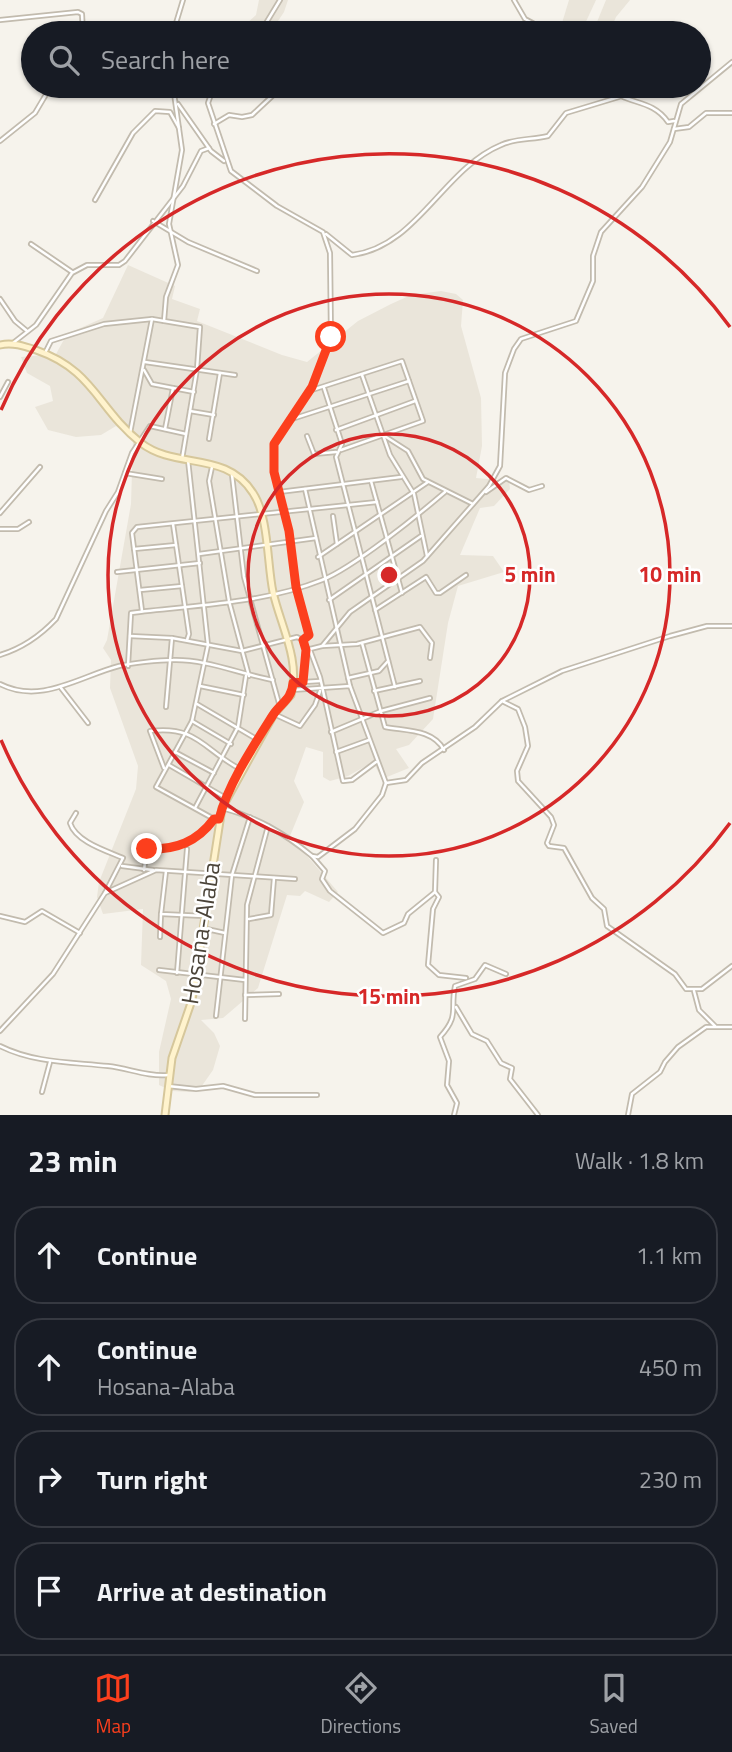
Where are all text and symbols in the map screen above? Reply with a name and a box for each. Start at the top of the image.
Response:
search box [21,21,711,98]
text: Search here [101,40,230,79]
icon: search [45,41,83,79]
route start [315,321,346,352]
text: 5 min [504,558,556,590]
text: 10 min [639,558,701,590]
centre of rings [377,563,401,587]
route end [131,833,162,864]
street label: Hosana-Alaba [171,859,229,1007]
text: 15 min [358,980,420,1012]
text: 23 min [28,1138,118,1184]
text: Walk · 1.8 km [575,1143,704,1178]
icon: ahead [30,1236,68,1274]
text: Continue [97,1236,197,1275]
text: 1.1 km [636,1238,702,1273]
text: Continue [97,1330,197,1369]
icon: ahead [30,1348,68,1386]
text: 450 m [639,1350,702,1385]
text: Hosana-Alaba [97,1369,235,1404]
icon: right [30,1460,68,1498]
text: Turn right [97,1460,208,1499]
text: 230 m [639,1462,702,1497]
icon: arrive [30,1572,68,1610]
text: Arrive at destination [97,1572,327,1611]
tab: Map [94,1669,132,1740]
tab: Directions [321,1669,401,1740]
tab: Saved [589,1669,638,1740]

